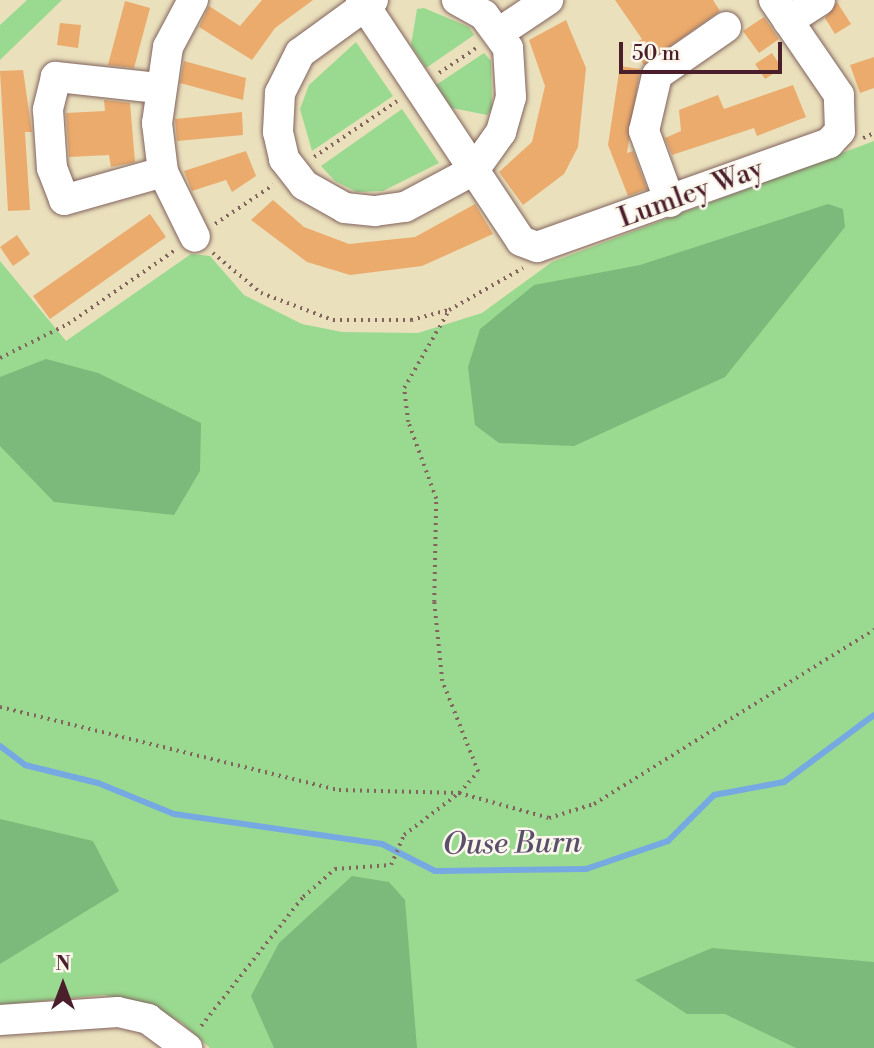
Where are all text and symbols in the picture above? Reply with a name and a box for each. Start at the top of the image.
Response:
scale bar [622,28,785,72]
text: 50 m [632,41,680,67]
street label: Lumley Way [614,152,768,236]
water label: Ouse Burn [442,825,582,863]
north arrow [28,950,98,1020]
text: N [55,952,71,976]

